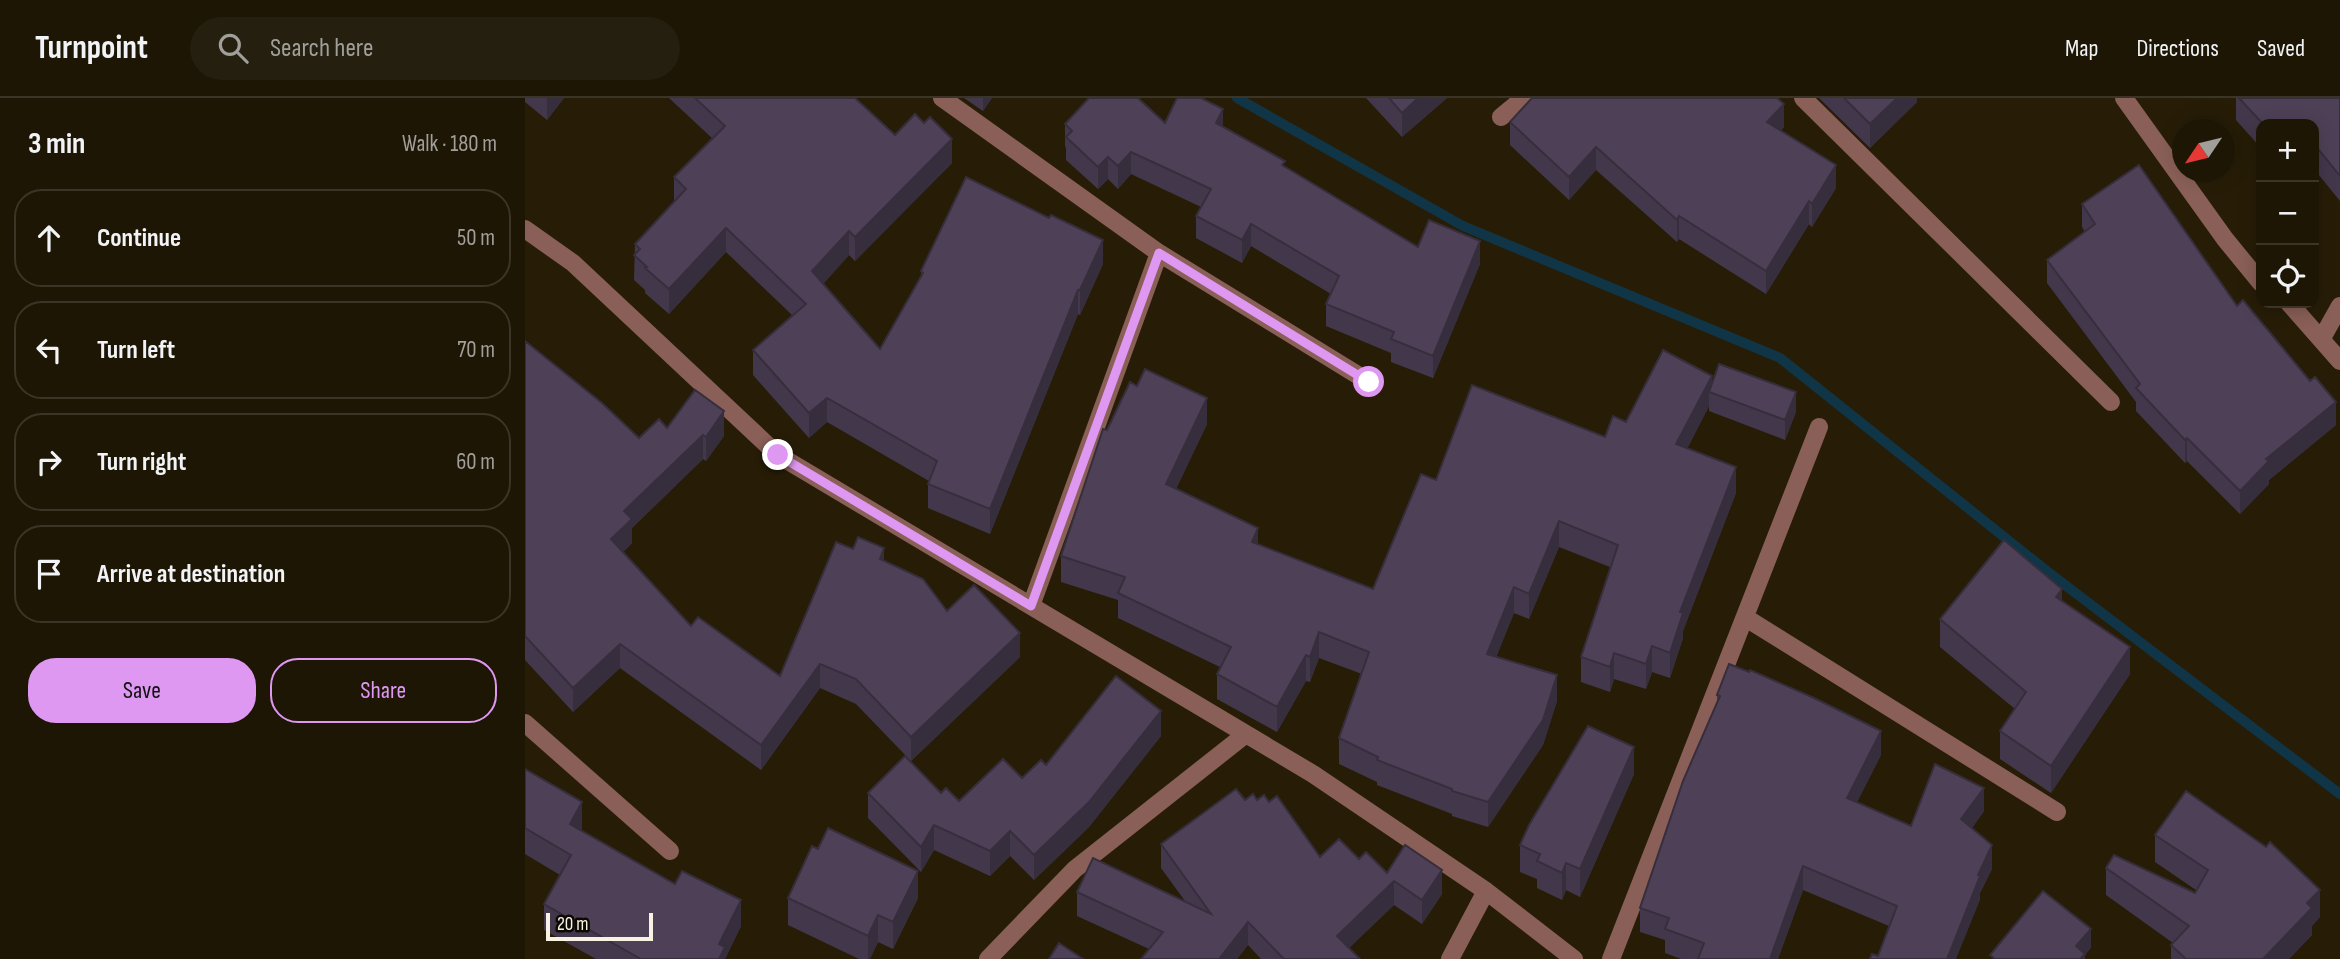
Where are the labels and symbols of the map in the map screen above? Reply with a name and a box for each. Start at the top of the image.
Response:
north arrow [2172,119,2235,182]
route start [1353,366,1384,397]
route end [762,439,793,470]
scale bar [546,910,653,942]

